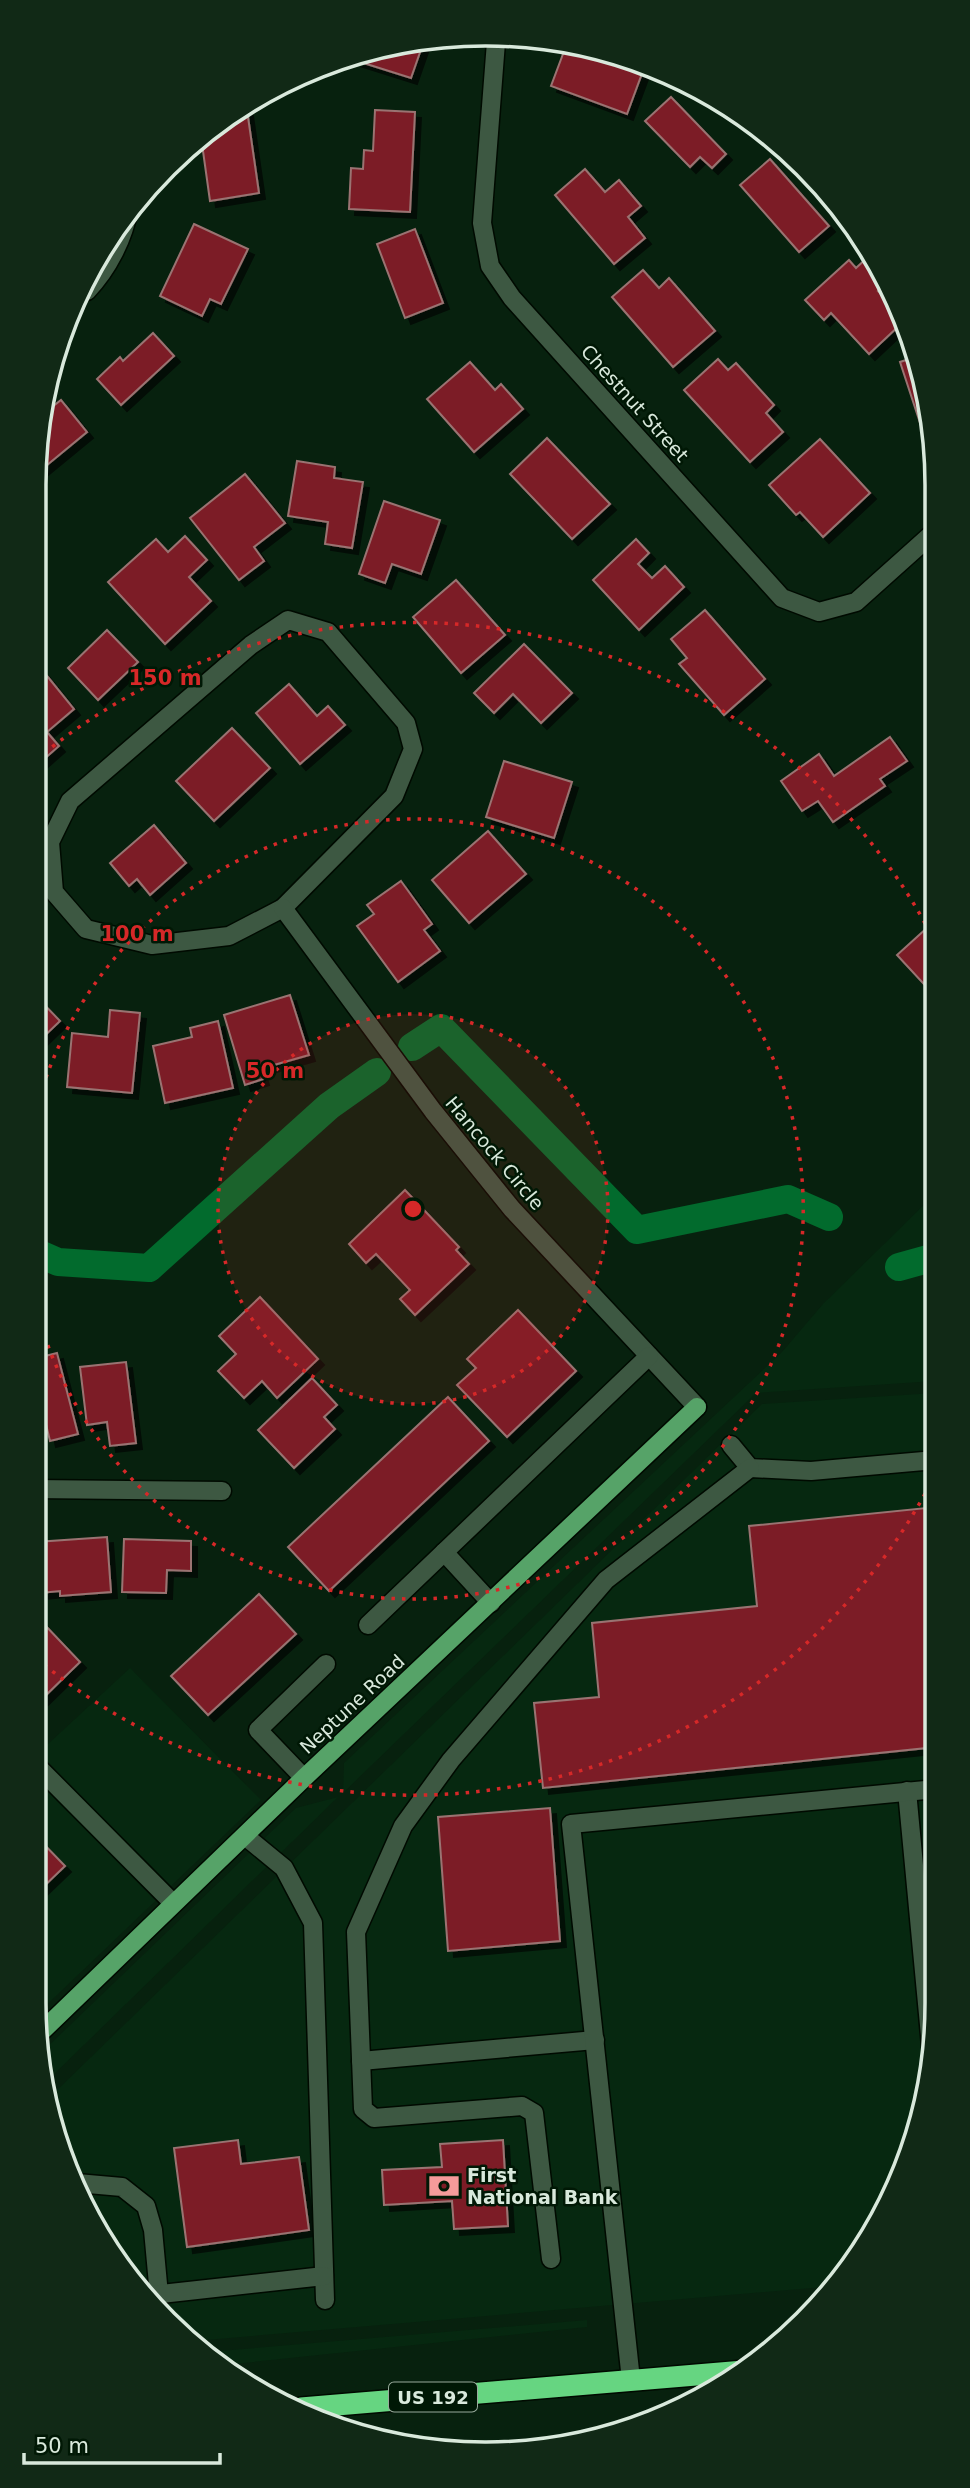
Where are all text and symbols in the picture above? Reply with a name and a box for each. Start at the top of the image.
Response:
street label: Chestnut Street [577,340,693,466]
text: 150 m [128,666,202,690]
text: 100 m [100,922,174,946]
text: 50 m [246,1059,304,1083]
street label: Hancock Circle [441,1092,549,1214]
centre of rings [401,1197,425,1221]
street label: Neptune Road [295,1650,409,1758]
place label: First National Bank [467,2164,618,2208]
bank icon: First National Bank [427,2169,461,2203]
road number: US 192 [389,2382,477,2412]
scale bar [24,2422,220,2466]
text: 50 m [35,2434,89,2458]

